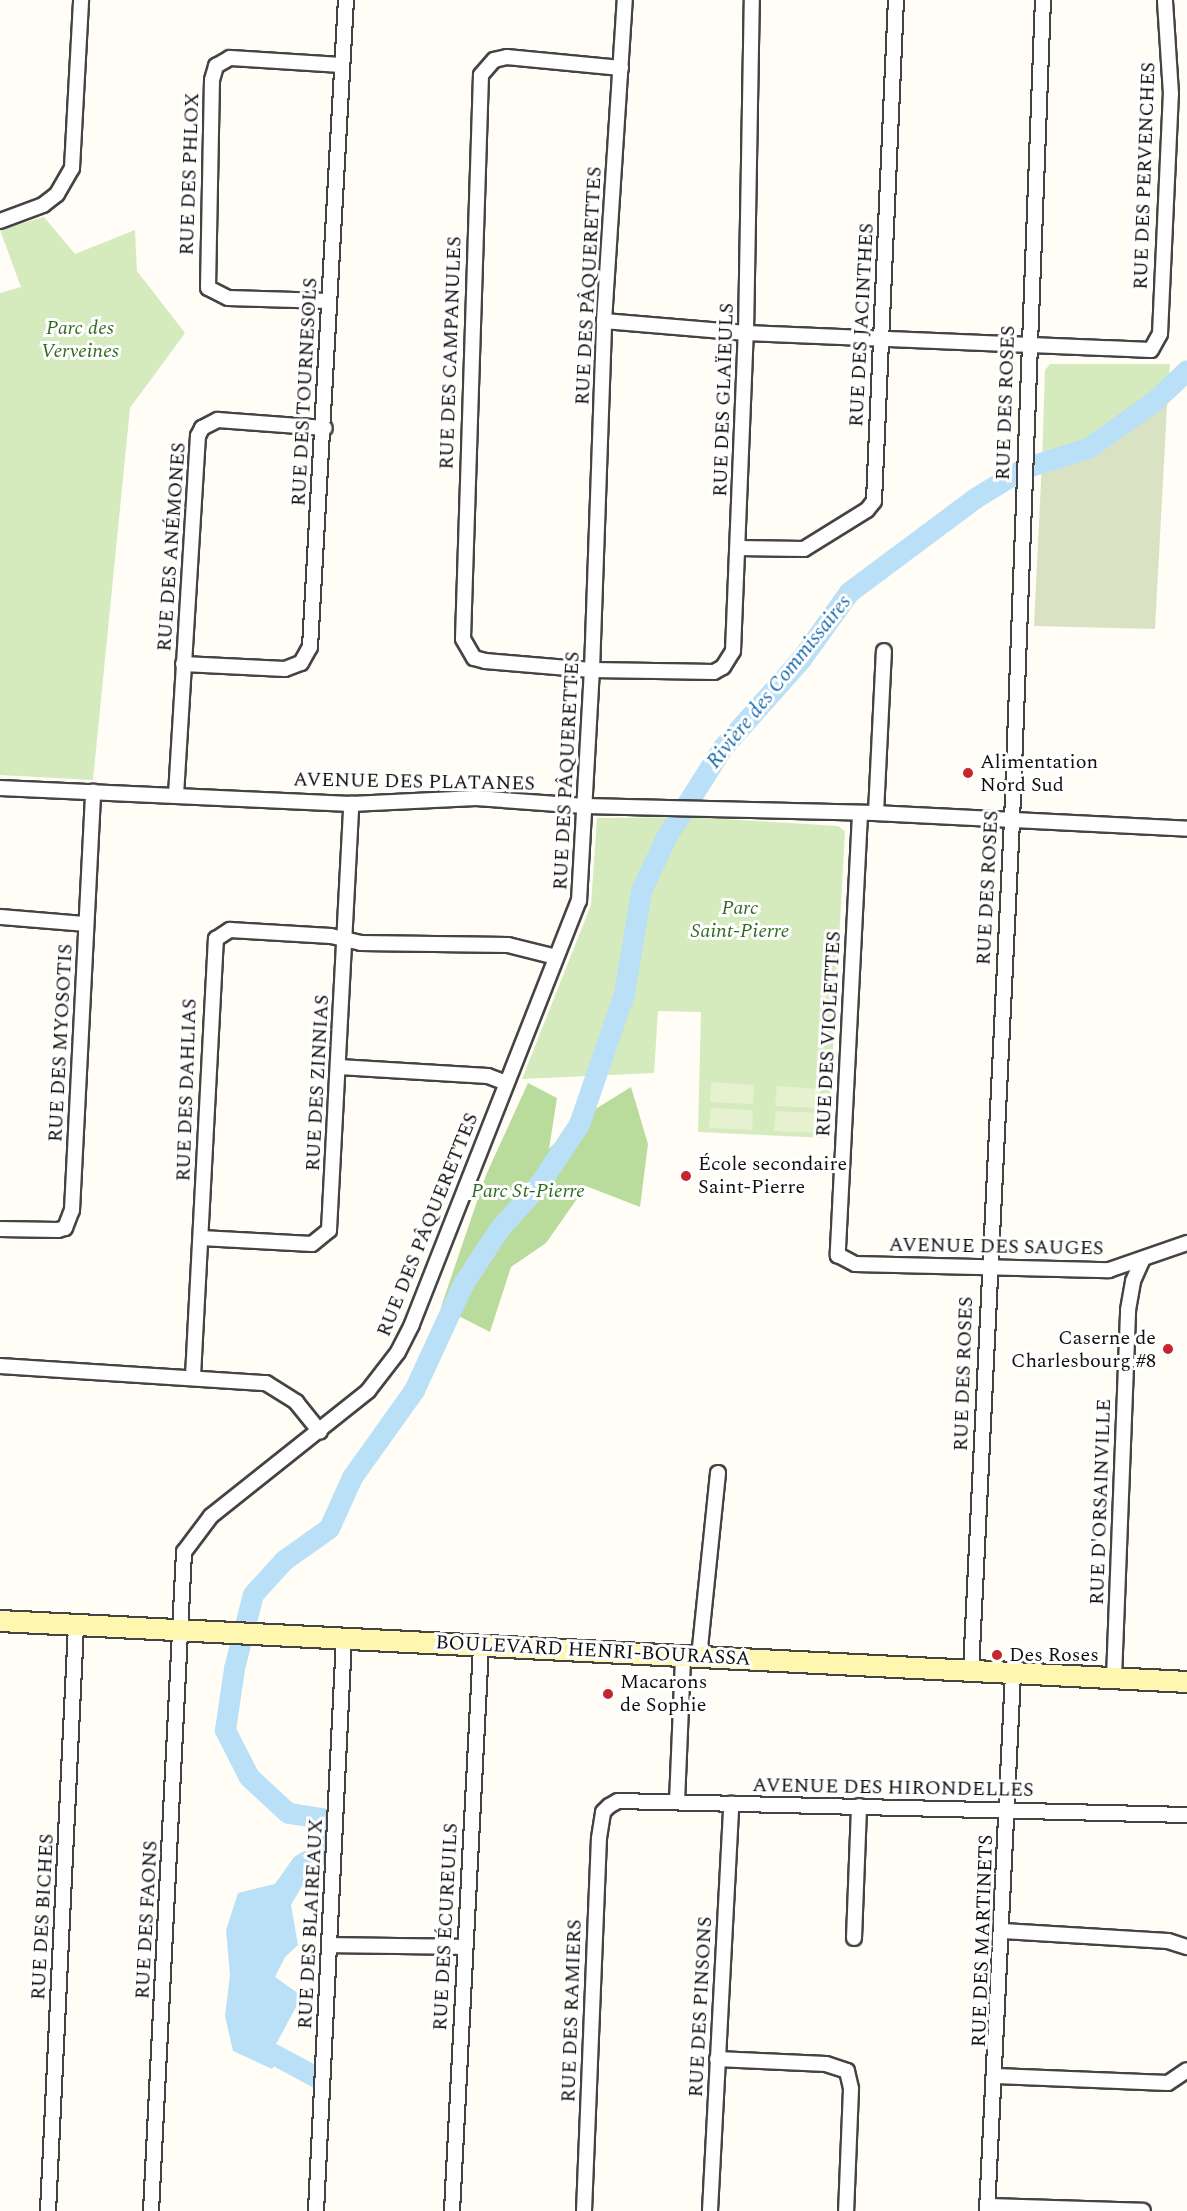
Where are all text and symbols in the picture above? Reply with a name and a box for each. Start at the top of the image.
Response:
street label: RUE DES PERVENCHES [1129,62,1161,290]
street label: RUE DES PHLOX [175,92,205,256]
street label: RUE DES PÂQUERETTES [571,166,607,406]
street label: RUE DES JACINTHES [845,222,879,428]
street label: RUE DES CAMPANULES [435,236,467,470]
street label: RUE DES TOURNESOLS [287,277,323,507]
street label: RUE DES GLAÏEULS [709,303,739,497]
park label: Parc des Verveines [41,317,119,364]
street label: RUE DES ROSES [991,325,1021,481]
street label: RUE DES ANÉMONES [153,442,191,652]
water label: Rivière des Commissaires [701,590,857,774]
street label: RUE DES PÂQUERETTES [549,651,585,891]
place label: Alimentation Nord Sud [980,750,1098,797]
marker: Alimentation Nord Sud [961,766,975,780]
street label: AVENUE DES PLATANES [293,768,535,796]
street label: RUE DES ROSES [972,810,1004,966]
park label: Parc Saint-Pierre [691,896,789,943]
street label: RUE DES VIOLETTES [812,930,846,1138]
street label: RUE DES MYOSOTIS [44,943,78,1143]
street label: RUE DES ZINNIAS [301,994,335,1172]
street label: RUE DES DAHLIAS [172,998,202,1182]
street label: RUE DES PÂQUERETTES [372,1110,484,1340]
place label: École secondaire Saint-Pierre [698,1152,847,1199]
marker: École secondaire Saint-Pierre [679,1169,693,1183]
park label: Parc St-Pierre [471,1179,585,1203]
street label: AVENUE DES SAUGES [888,1233,1104,1261]
street label: RUE DES ROSES [949,1296,979,1452]
place label: Caserne de Charlesbourg #8 [1011,1326,1156,1373]
marker: Caserne de Charlesbourg #8 [1161,1342,1175,1356]
street label: RUE D'ORSAINVILLE [1085,1398,1117,1606]
street label: BOULEVARD HENRI-BOURASSA [435,1631,751,1671]
place label: Des Roses [1009,1643,1099,1667]
marker: Des Roses [990,1648,1004,1662]
place label: Macarons de Sophie [620,1670,707,1717]
marker: Macarons de Sophie [601,1687,615,1701]
street label: AVENUE DES HIRONDELLES [752,1774,1034,1802]
street label: RUE DES BLAIREAUX [293,1818,329,2030]
street label: RUE DES ÉCUREUILS [429,1822,463,2032]
street label: RUE DES BICHES [27,1833,59,2001]
street label: RUE DES MARTINETS [967,1834,999,2048]
street label: RUE DES FAONS [131,1840,163,2000]
street label: RUE DES PINSONS [684,1916,718,2098]
street label: RUE DES RAMIERS [557,1919,587,2103]

